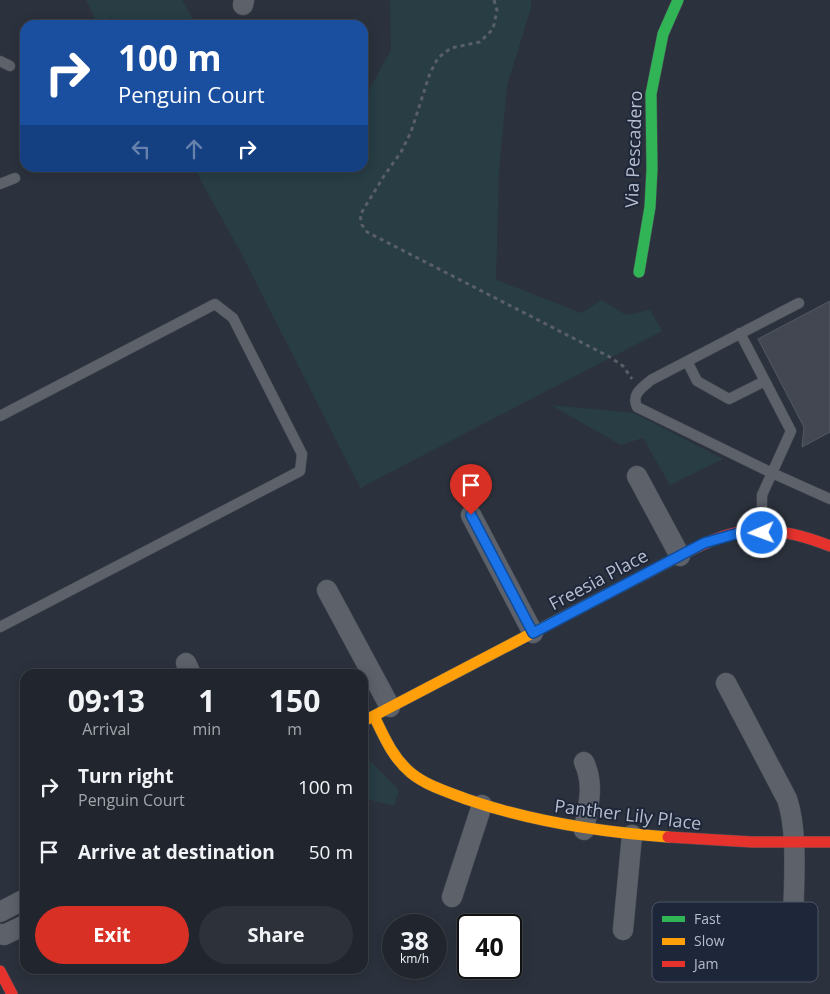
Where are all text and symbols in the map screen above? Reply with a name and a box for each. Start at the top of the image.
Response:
text: 100 m [118,34,222,81]
icon: right [35,40,100,105]
text: Penguin Court [118,79,265,109]
street label: Via Pescadero [619,90,647,208]
icon: left [127,135,155,163]
icon: ahead [180,135,208,163]
icon: right [233,135,261,163]
pin [450,464,492,515]
icon: arrive [457,471,485,499]
position arrow [735,506,787,558]
street label: Freesia Place [544,543,652,615]
text: 09:13 [68,680,145,721]
text: 1 [198,680,215,721]
text: 150 [269,680,320,721]
text: Arrival [82,718,130,740]
text: min [193,718,221,740]
text: m [287,718,302,740]
text: Turn right [78,763,173,789]
icon: right [35,773,63,801]
text: 100 m [298,774,353,800]
text: Penguin Court [78,789,185,811]
street label: Panther Lily Place [553,793,703,835]
icon: arrive [35,838,63,866]
text: Arrive at destination [78,839,275,865]
text: 50 m [309,839,353,865]
legend [652,902,818,982]
button: Exit [35,906,189,964]
button: Share [199,906,353,964]
text: Fast [694,909,721,928]
speed limit sign: 40 [457,914,522,979]
text: 38 [400,923,429,957]
text: Slow [694,931,725,950]
text: km/h [400,950,429,967]
text: Jam [692,954,719,973]

